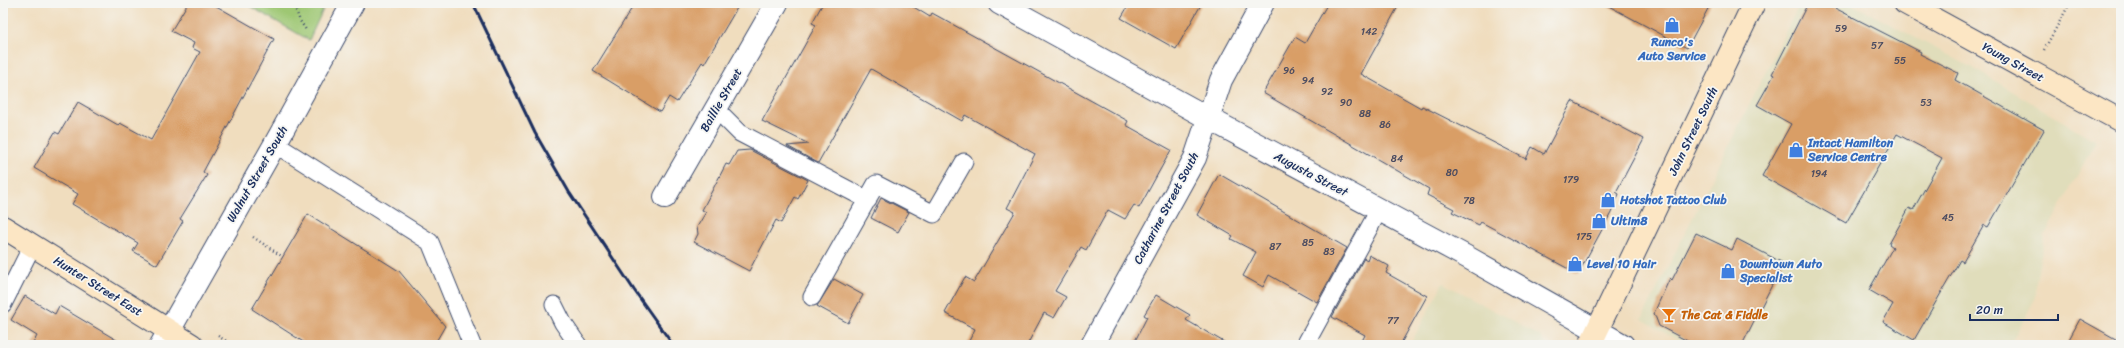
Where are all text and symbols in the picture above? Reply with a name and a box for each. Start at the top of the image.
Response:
shop icon: Runco's Auto Service [1663,16,1681,34]
house number: 59 [1835,20,1847,38]
house number: 142 [1361,23,1377,41]
place label: Runco's Auto Service [1637,31,1707,67]
street label: Young Street [1978,36,2048,88]
house number: 57 [1871,37,1884,55]
house number: 55 [1894,52,1906,70]
house number: 96 [1283,62,1295,80]
street label: Baillie Street [694,64,748,136]
house number: 94 [1302,72,1314,90]
house number: 92 [1321,83,1333,101]
street label: John Street South [1661,83,1724,180]
house number: 90 [1340,94,1352,112]
house number: 53 [1920,94,1932,112]
house number: 88 [1359,105,1371,123]
house number: 86 [1379,116,1391,134]
street label: Walnut Street South [220,121,294,227]
place label: Intact Hamilton Service Centre [1807,132,1894,168]
shop icon: Intact Hamilton Service Centre [1787,141,1805,159]
street label: Augusta Street [1269,145,1353,203]
street label: Catharine Street South [1127,148,1205,268]
house number: 84 [1391,150,1403,168]
house number: 80 [1446,164,1458,182]
house number: 194 [1811,165,1827,183]
house number: 179 [1563,171,1579,189]
place label: Hotshot Tattoo Club [1619,189,1727,211]
shop icon: Hotshot Tattoo Club [1599,191,1617,209]
house number: 78 [1463,192,1475,210]
house number: 45 [1942,209,1954,227]
place label: Ultim8 [1611,210,1648,232]
shop icon: Ultim8 [1590,212,1608,230]
house number: 175 [1576,228,1592,246]
house number: 85 [1302,234,1314,252]
house number: 87 [1269,238,1282,256]
house number: 83 [1323,243,1335,261]
street label: Hunter Street East [49,250,147,322]
place label: Level 10 Hair [1587,253,1657,275]
place label: Downtown Auto Specialist [1739,253,1823,289]
shop icon: Level 10 Hair [1566,255,1584,273]
shop icon: Downtown Auto Specialist [1719,262,1737,280]
scale bar [1970,296,2058,322]
text: 20 m [1976,299,2003,321]
place label: The Cat & Fiddle [1681,304,1769,326]
bar icon: The Cat & Fiddle [1660,306,1678,324]
house number: 77 [1387,312,1400,330]

